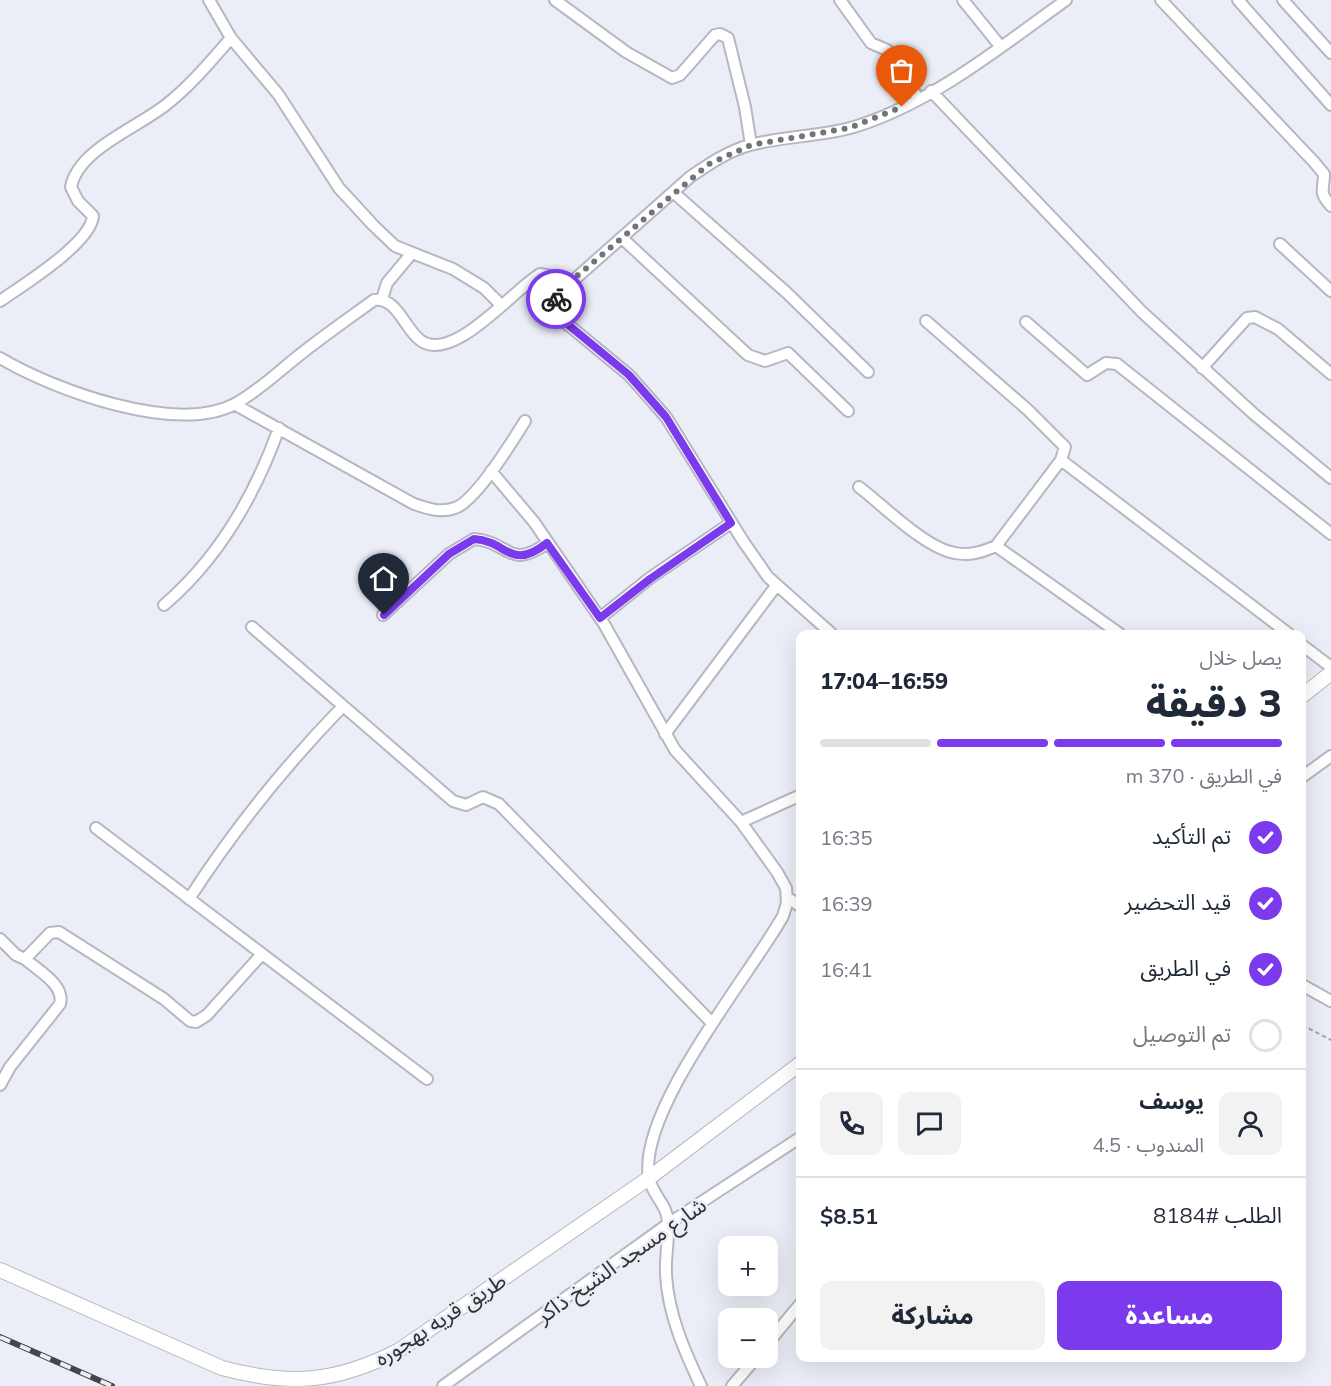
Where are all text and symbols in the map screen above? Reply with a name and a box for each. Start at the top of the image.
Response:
pin [876,45,927,107]
icon: bag [885,54,918,87]
courier [526,269,586,329]
icon: bike [540,283,573,316]
pin [358,553,409,615]
icon: home [367,562,400,595]
text: يصل خلال [1200,645,1282,670]
text: 16:59–17:04 [820,667,948,695]
text: 3 دقيقة [1146,678,1282,727]
text: في الطريق · 370 m [1126,763,1282,788]
icon: check [1249,821,1282,854]
text: تم التأكيد [1152,822,1231,850]
text: 16:35 [820,825,873,850]
icon: check [1249,887,1282,920]
text: قيد التحضير [1125,888,1231,916]
text: 16:39 [820,891,873,916]
icon: check [1249,953,1282,986]
text: في الطريق [1140,954,1231,982]
text: 16:41 [820,957,873,982]
text: تم التوصيل [1133,1020,1231,1048]
text: يوسف [1139,1087,1204,1115]
button: phone [820,1092,883,1155]
button: chat [898,1092,961,1155]
button: person [1219,1092,1282,1155]
text: المندوب · 4.5 [1093,1132,1204,1157]
street label: شارع مسجد الشيخ ذاكر [530,1191,713,1332]
text: الطلب #8184 [1153,1201,1282,1229]
text: $8.51 [820,1202,878,1230]
map controls [718,1236,778,1368]
button: + [718,1236,778,1296]
street label: طريق قريه بهجوره [369,1266,511,1372]
button: مشاركة [820,1281,1045,1350]
button: مساعدة [1057,1281,1282,1350]
button: − [718,1308,778,1368]

